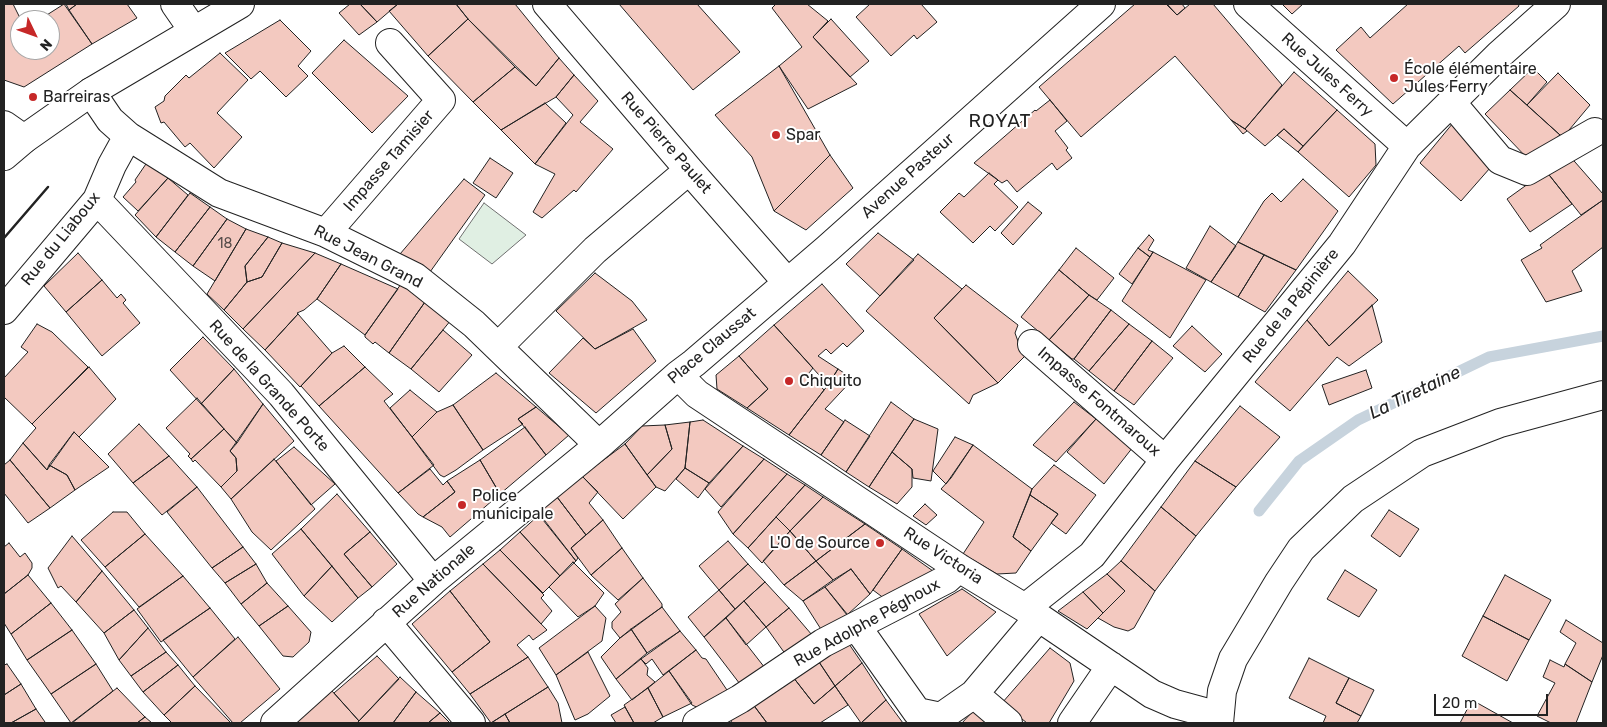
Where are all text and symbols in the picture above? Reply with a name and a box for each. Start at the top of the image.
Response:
north arrow [10,10,60,60]
street label: Rue Jules Ferry [1277,29,1377,121]
text: N [36,35,55,54]
place label: École élémentaire Jules Ferry [1404,59,1537,97]
marker: École élémentaire Jules Ferry [1388,72,1400,84]
place label: Barreiras [43,87,110,107]
street label: Rue Pierre Paulet [617,88,715,198]
marker: Barreiras [27,91,39,103]
street label: Impasse Tamisier [340,106,438,216]
district label: ROYAT [968,111,1032,133]
place label: Spar [786,125,820,145]
marker: Spar [770,129,782,141]
street label: Avenue Pasteur [858,129,958,223]
street label: Rue du Liaboux [17,188,105,290]
street label: Rue Jean Grand [310,221,426,293]
house number: 18 [218,236,232,252]
street label: Rue de la Pépinière [1239,245,1343,367]
street label: Place Claussat [664,304,760,388]
street label: Rue de la Grande Porte [205,316,333,456]
street label: Impasse Fontmaroux [1034,343,1164,461]
water label: La Tiretaine [1366,362,1464,424]
place label: Chiquito [799,371,862,391]
marker: Chiquito [783,375,795,387]
place label: Police municipale [472,486,553,524]
marker: Police municipale [456,499,468,511]
street label: Rue Victoria [900,523,986,589]
place label: L'O de Source [770,533,870,553]
marker: L'O de Source [874,537,886,549]
street label: Rue Nationale [389,540,479,622]
street label: Rue Adolphe Péghoux [791,575,943,671]
scale bar [1437,684,1551,716]
text: 20 m [1442,694,1477,712]

